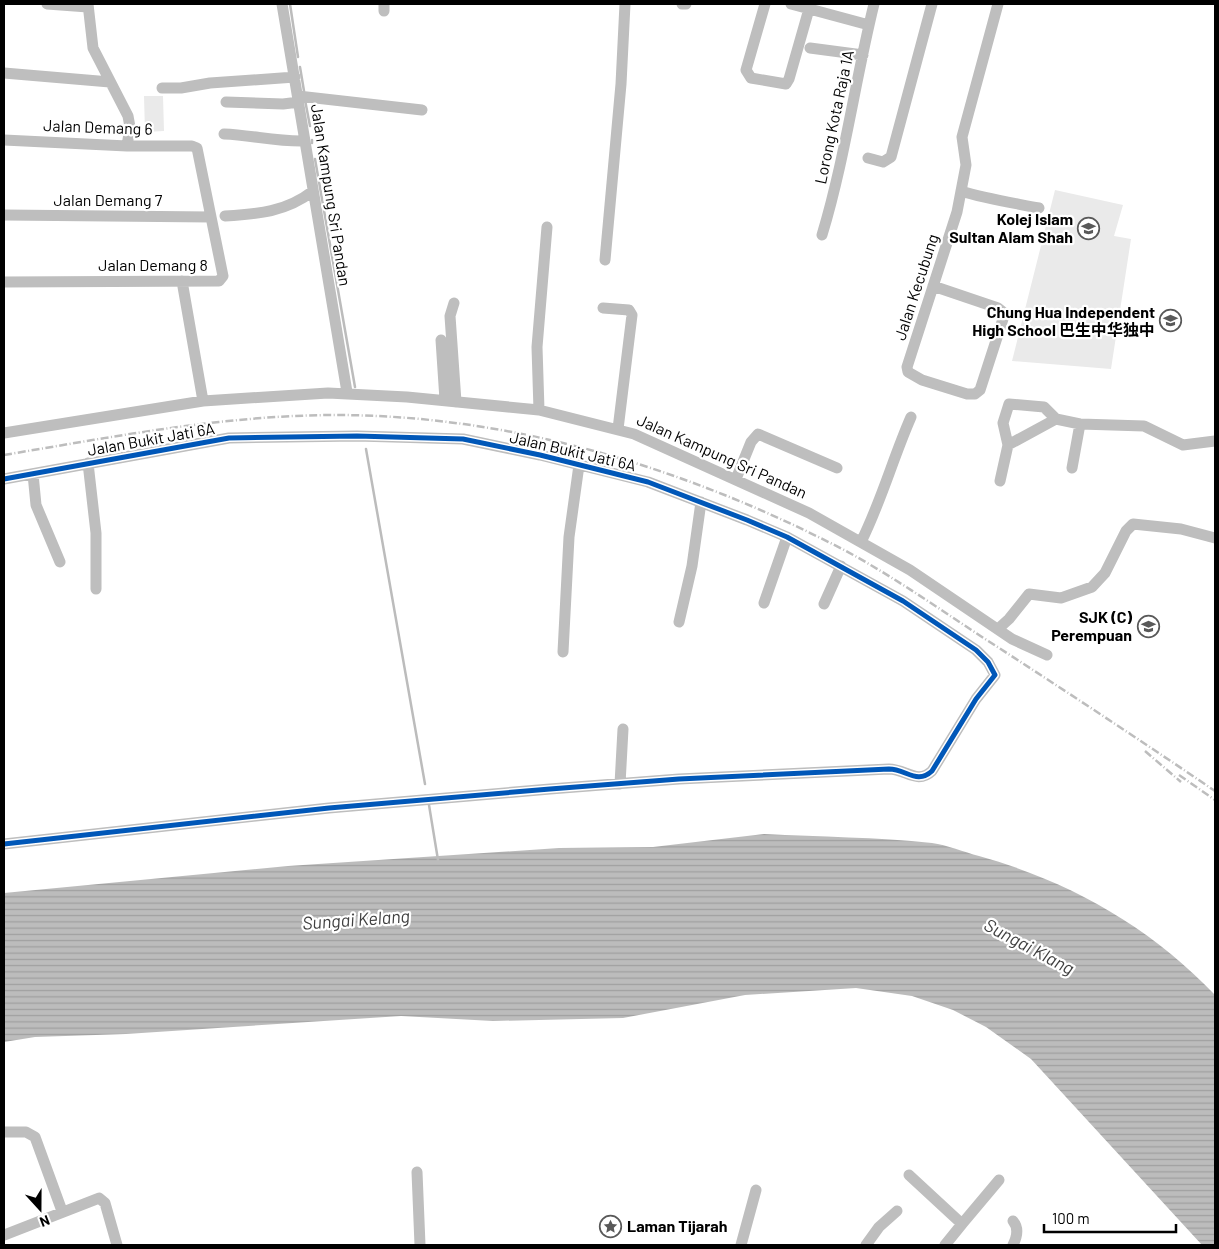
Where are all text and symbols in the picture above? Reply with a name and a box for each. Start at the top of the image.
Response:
street label: Lorong Kota Raja 1A [810,48,857,186]
street label: Jalan Kampung Sri Pandan [308,102,355,287]
street label: Jalan Demang 6 [43,115,153,138]
street label: Jalan Demang 7 [54,190,163,209]
place label: Kolej Islam Sultan Alam Shah [949,209,1073,246]
school or university icon: Kolej Islam Sultan Alam Shah [1077,216,1101,240]
street label: Jalan Kecubung [889,231,942,342]
street label: Jalan Demang 8 [98,255,208,274]
place label: Chung Hua Independent High School 巴生中华独中 [972,302,1155,339]
school or university icon: Chung Hua Independent High School 巴生中华独中 [1159,309,1183,333]
street label: Jalan Kampung Sri Pandan [634,409,810,502]
street label: Jalan Bukit Jati 6A [86,418,216,459]
street label: Jalan Bukit Jati 6A [508,427,638,474]
place label: SJK (C) Perempuan [1051,607,1132,644]
school or university icon: SJK (C) Perempuan [1136,614,1160,638]
water label: Sungai Kelang [301,904,410,934]
water label: Sungai Klang [981,913,1078,979]
north arrow [15,1184,65,1234]
scale bar [1044,1202,1176,1234]
text: 100 m [1052,1209,1090,1227]
text: N [37,1212,52,1231]
place icon: Laman Tijarah [599,1214,623,1238]
place label: Laman Tijarah [627,1216,728,1235]

